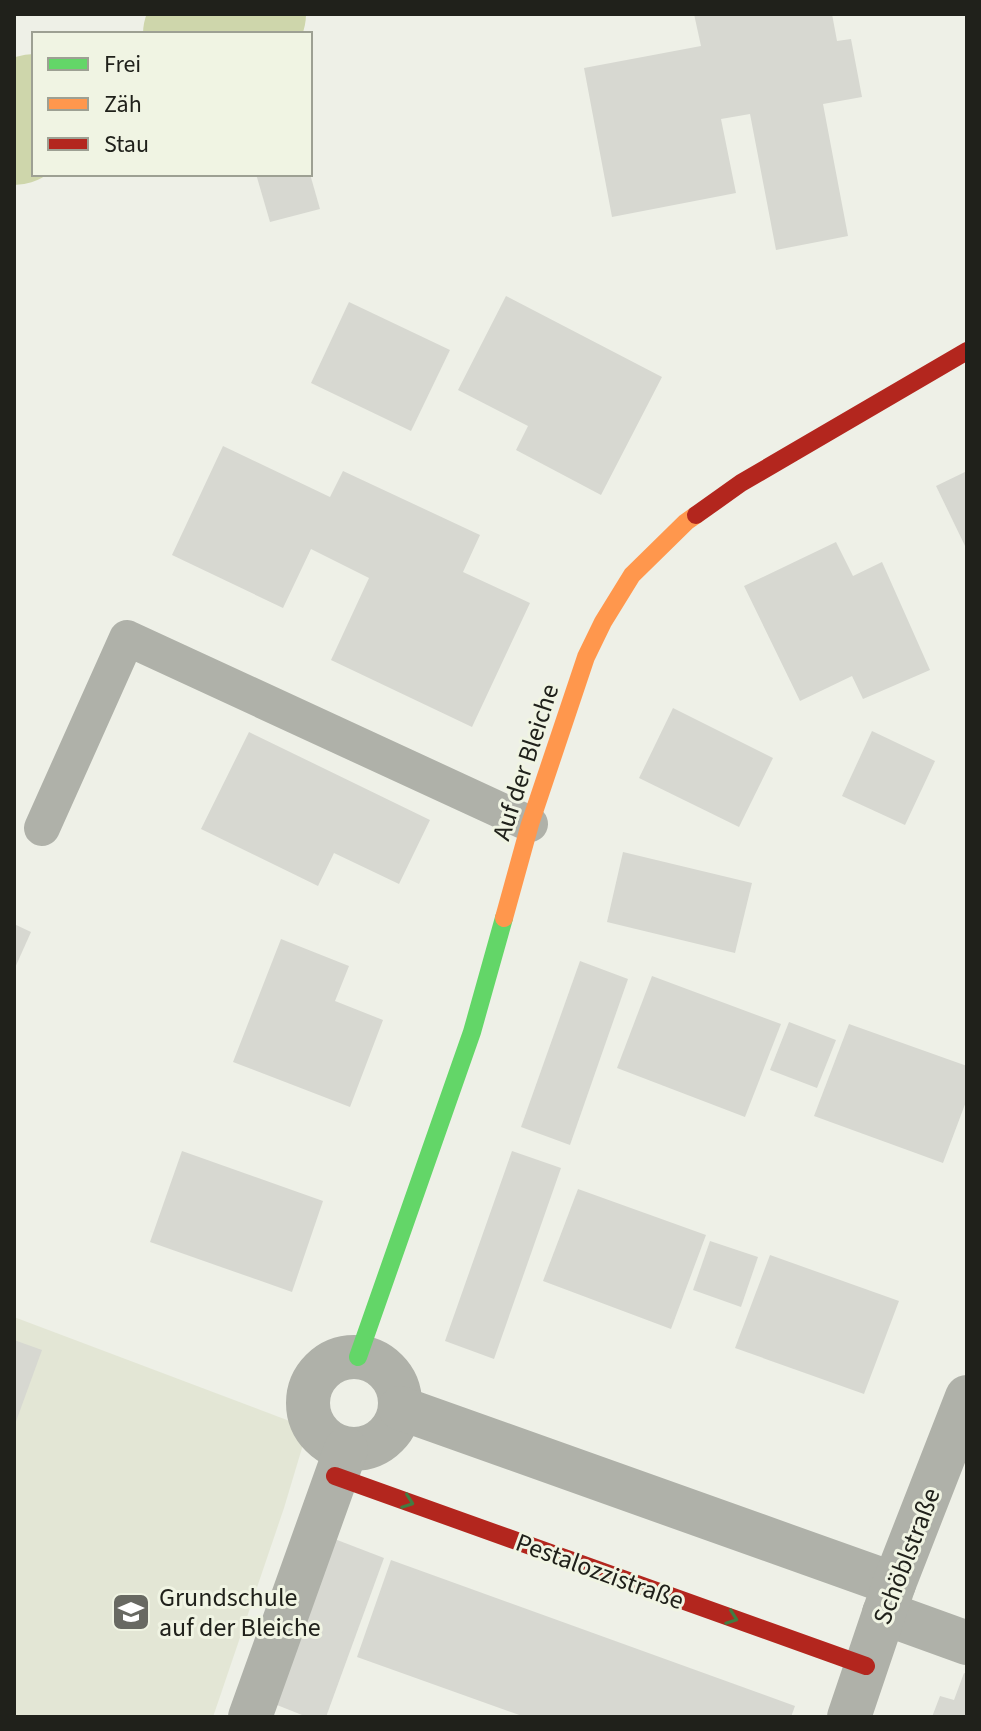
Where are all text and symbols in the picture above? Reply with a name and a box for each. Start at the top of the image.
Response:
legend [32,32,312,176]
text: Frei [104,47,141,82]
text: Zäh [104,87,142,122]
text: Stau [104,127,149,162]
street label: Auf der Bleiche [483,679,568,845]
street label: Schöblstraße [863,1483,949,1630]
one-way arrow [400,1492,414,1509]
street label: Pestalozzistraße [511,1524,689,1619]
place label: Grundschule auf der Bleiche [159,1579,321,1646]
school or university icon: Grundschule auf der Bleiche [110,1591,152,1633]
one-way arrow [724,1608,738,1625]

